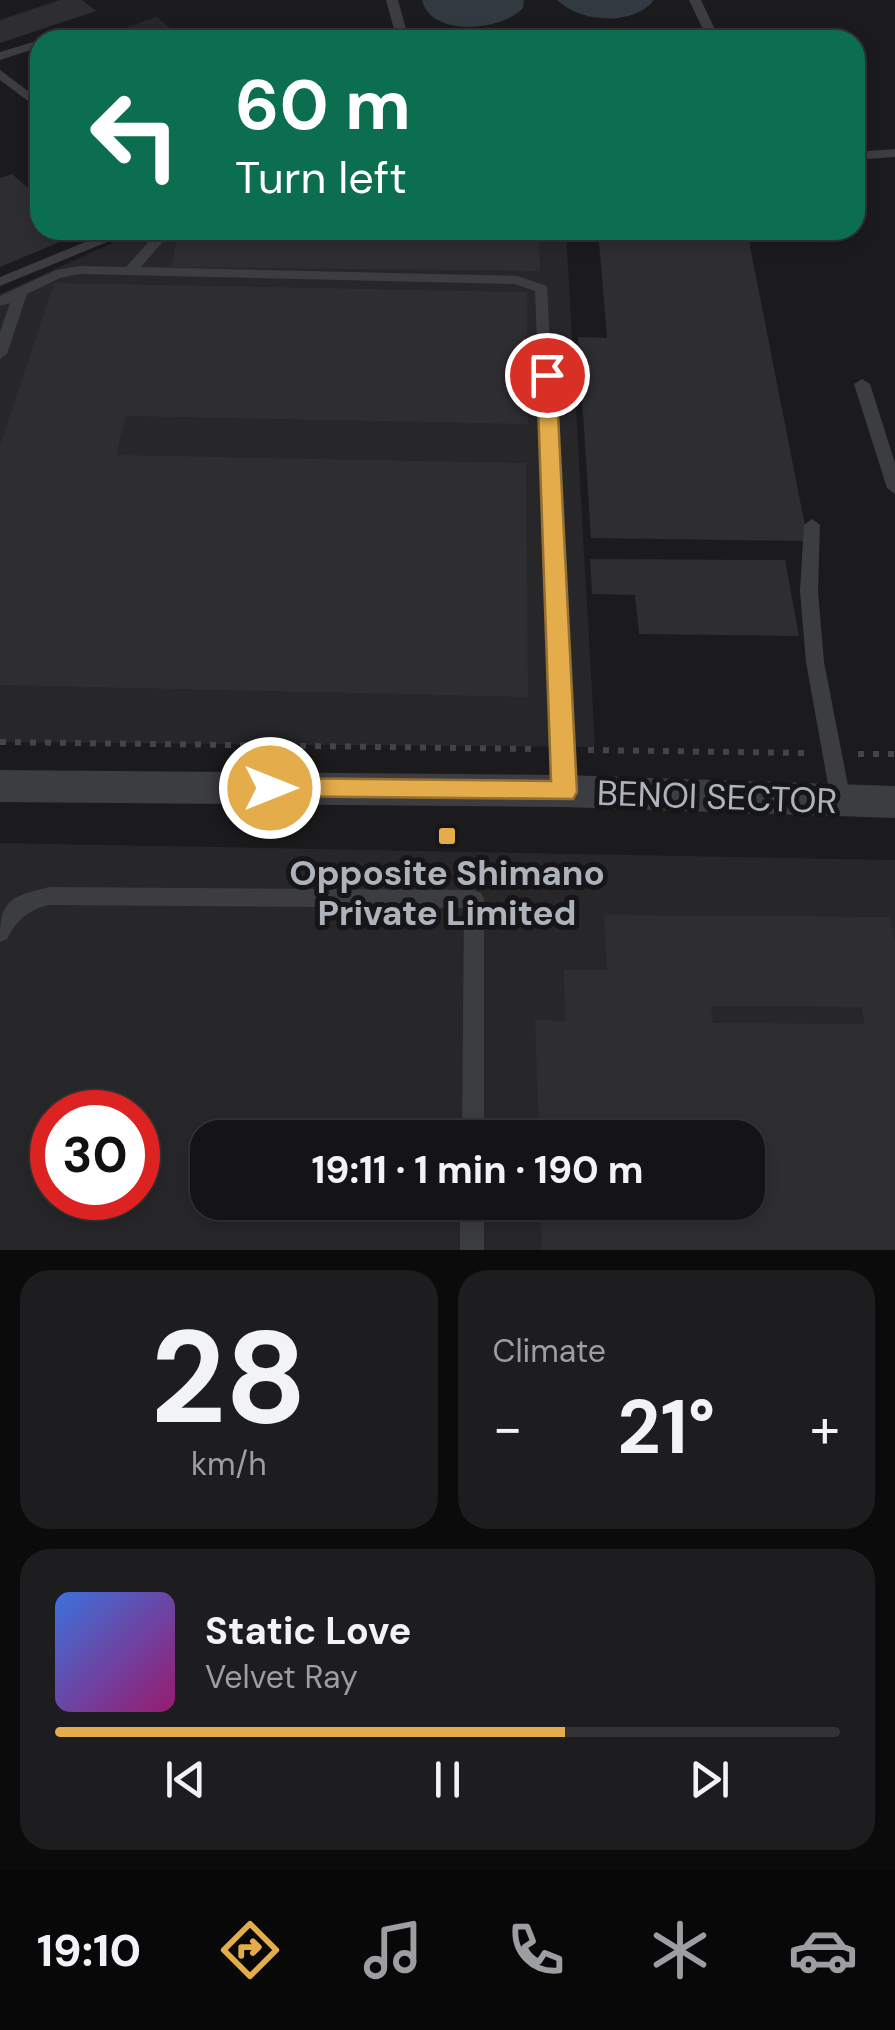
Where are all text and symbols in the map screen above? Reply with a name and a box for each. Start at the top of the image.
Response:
text: 60 m [235,60,411,151]
icon: left [70,70,200,200]
text: Turn left [235,148,407,207]
pin [505,333,590,418]
icon: arrive [520,348,575,403]
position arrow [218,736,322,840]
street label: BENOI SECTOR [596,770,838,824]
marker: Opposite Shimano Private Limited [436,825,458,847]
place label: Opposite Shimano Private Limited [289,850,605,936]
speed limit sign: 30 [30,1090,160,1220]
text: 19:11 · 1 min · 190 m [312,1145,643,1195]
text: 28 [151,1293,307,1462]
text: Climate [493,1330,606,1372]
text: 21° [617,1379,715,1476]
text: − [493,1392,523,1464]
text: + [810,1392,840,1464]
text: km/h [191,1443,267,1485]
text: Static Love [205,1606,411,1656]
text: Velvet Ray [205,1656,358,1698]
icon: previous [158,1752,213,1807]
icon: pause [420,1752,475,1807]
icon: next [682,1752,737,1807]
icon: directions [215,1915,285,1985]
icon: music [358,1915,428,1985]
icon: phone [501,1915,571,1985]
icon: climate [645,1915,715,1985]
icon: car [788,1915,858,1985]
text: 19:10 [37,1921,141,1980]

